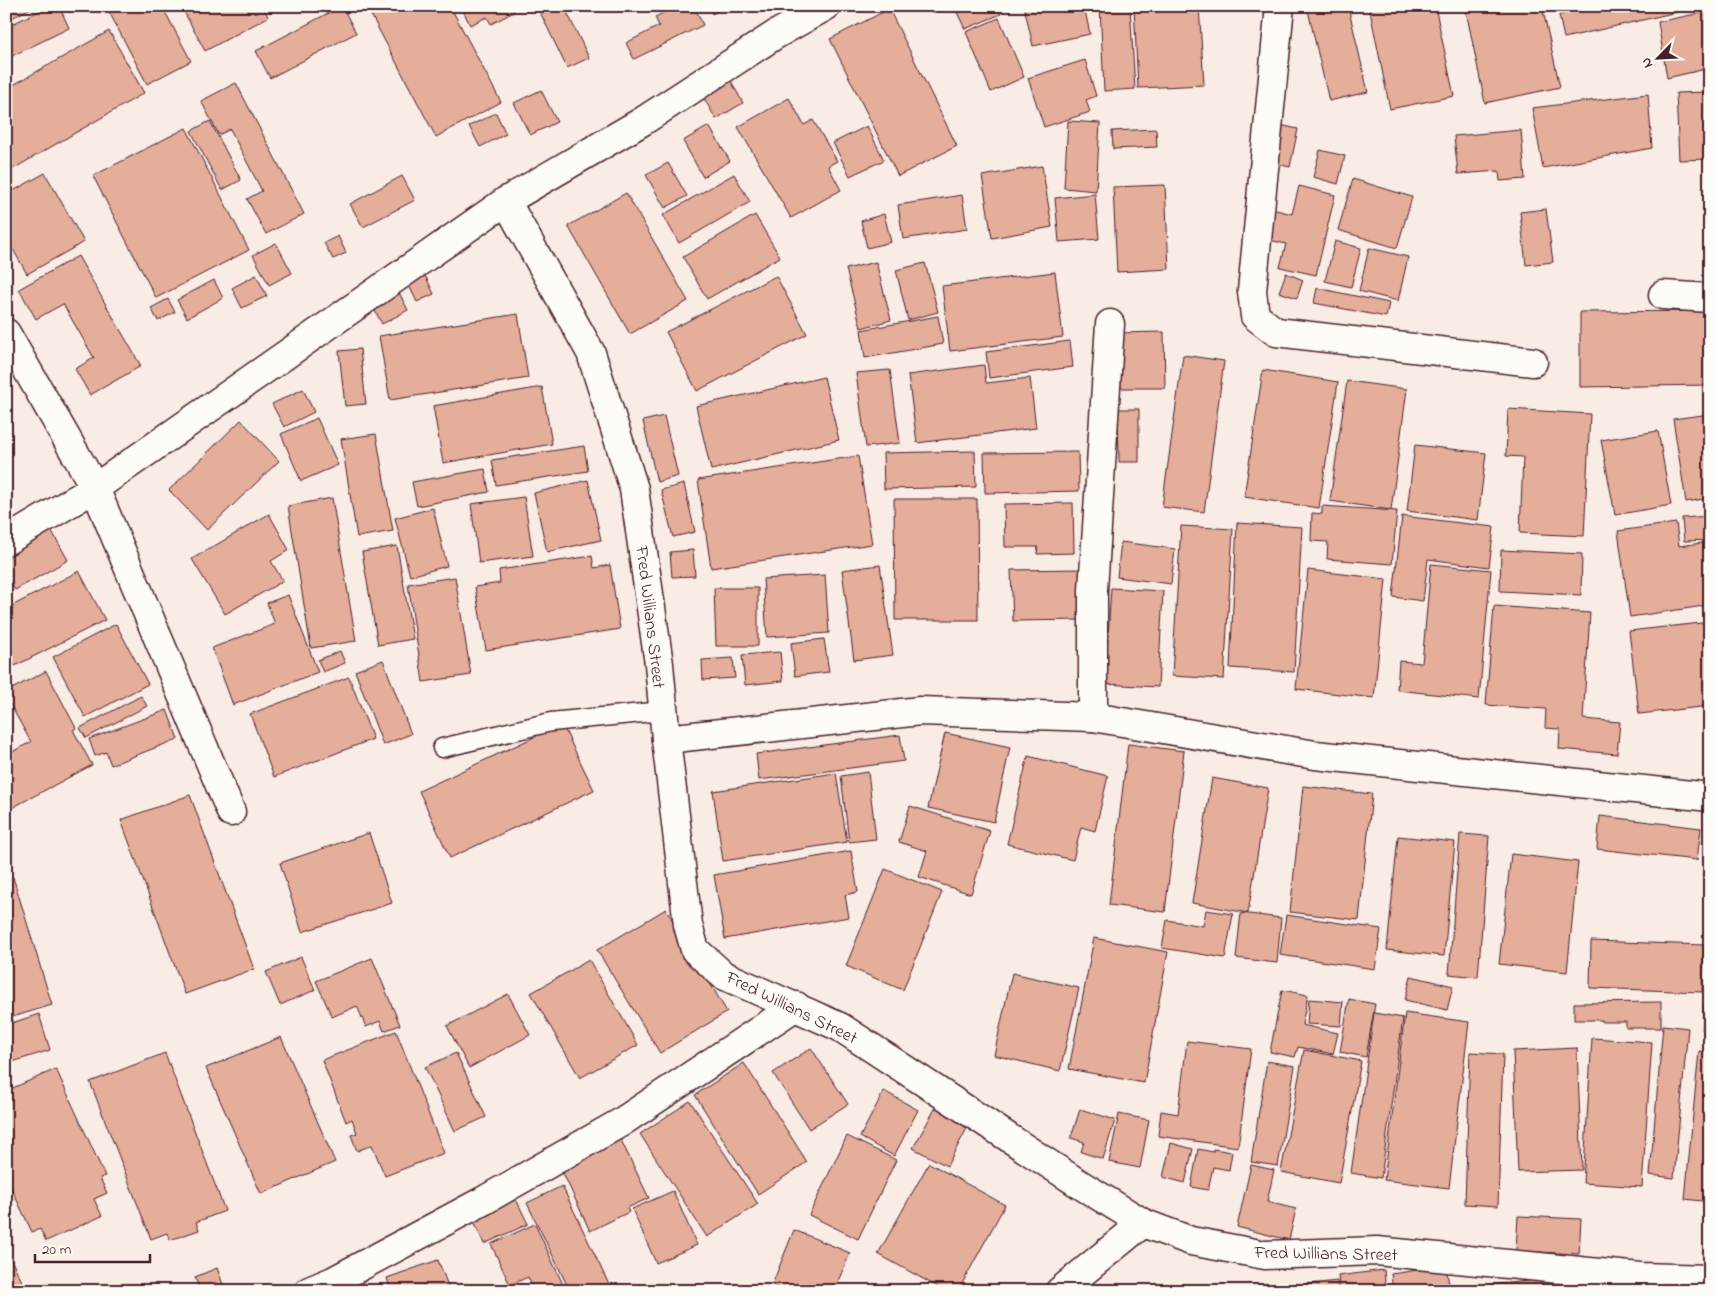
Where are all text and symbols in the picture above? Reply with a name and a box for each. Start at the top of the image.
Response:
north arrow [1634,32,1684,82]
text: N [1636,54,1659,71]
street label: Fred Willians Street [627,543,671,690]
street label: Fred Willians Street [720,965,861,1052]
scale bar [35,1232,150,1264]
text: 20 m [42,1239,72,1261]
street label: Fred Willians Street [1253,1241,1398,1269]

